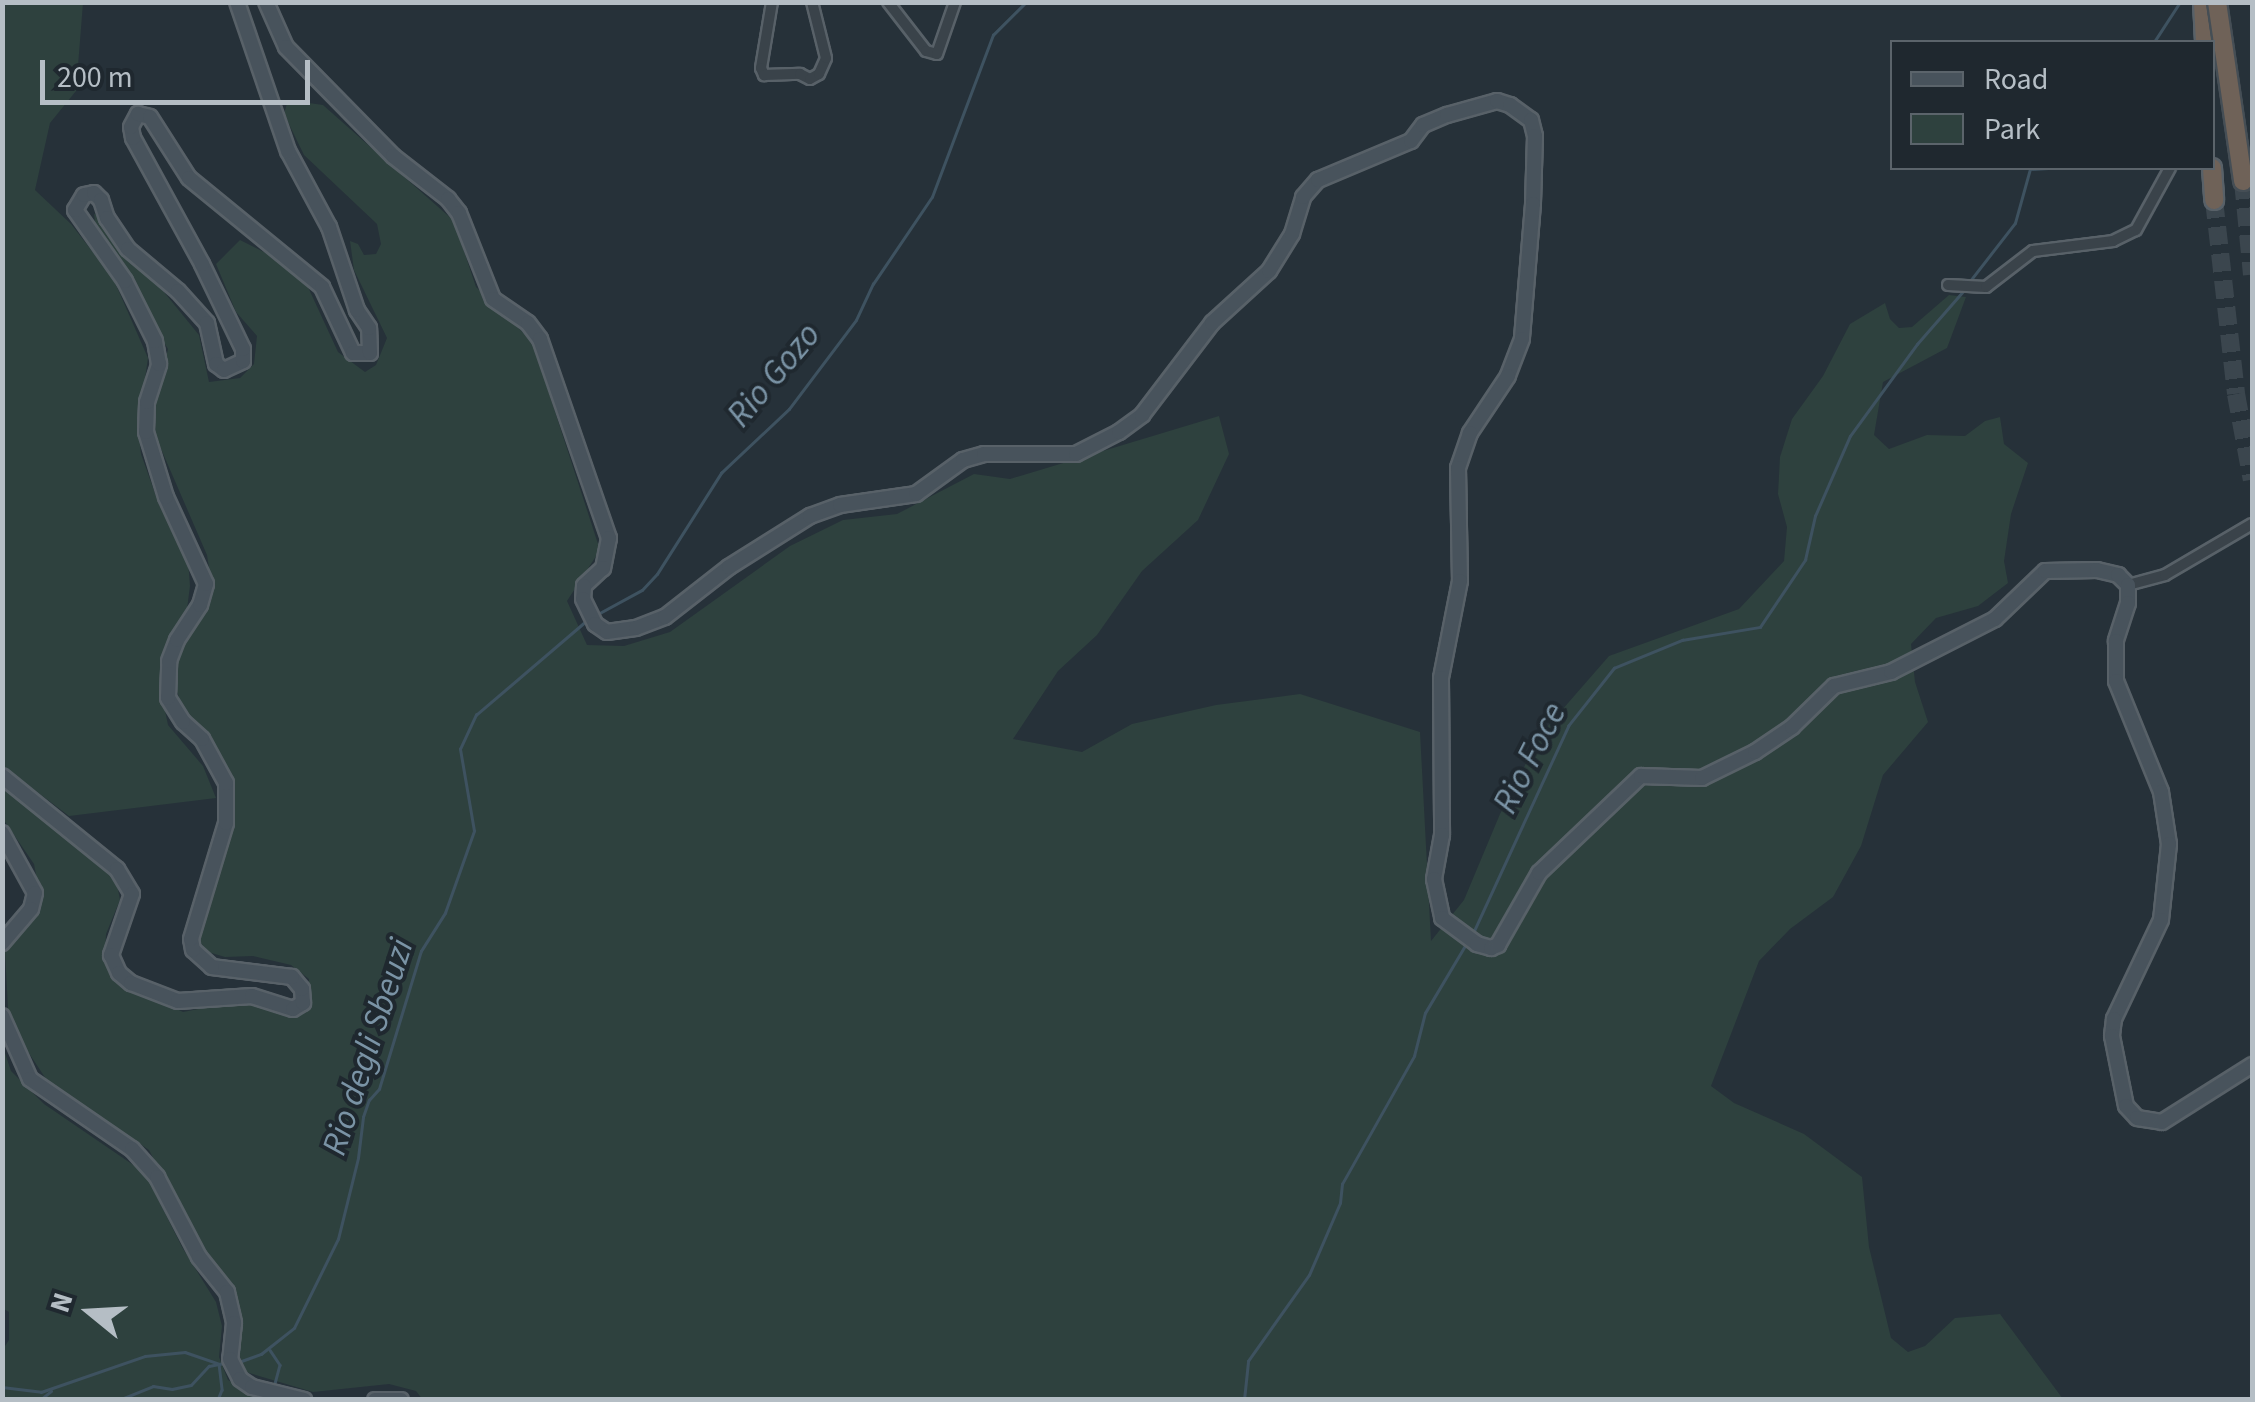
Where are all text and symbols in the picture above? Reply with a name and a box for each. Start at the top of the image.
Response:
scale bar [45,40,315,102]
legend [1890,40,2215,170]
text: 200 m [57,56,133,99]
text: Road [1984,58,2048,101]
text: Park [1984,108,2040,151]
water label: Rio Gozo [718,314,830,436]
water label: Rio Foce [1484,696,1576,820]
water label: Rio degli Sbeuzi [313,934,423,1160]
north arrow [40,1262,140,1362]
text: N [40,1288,83,1318]

